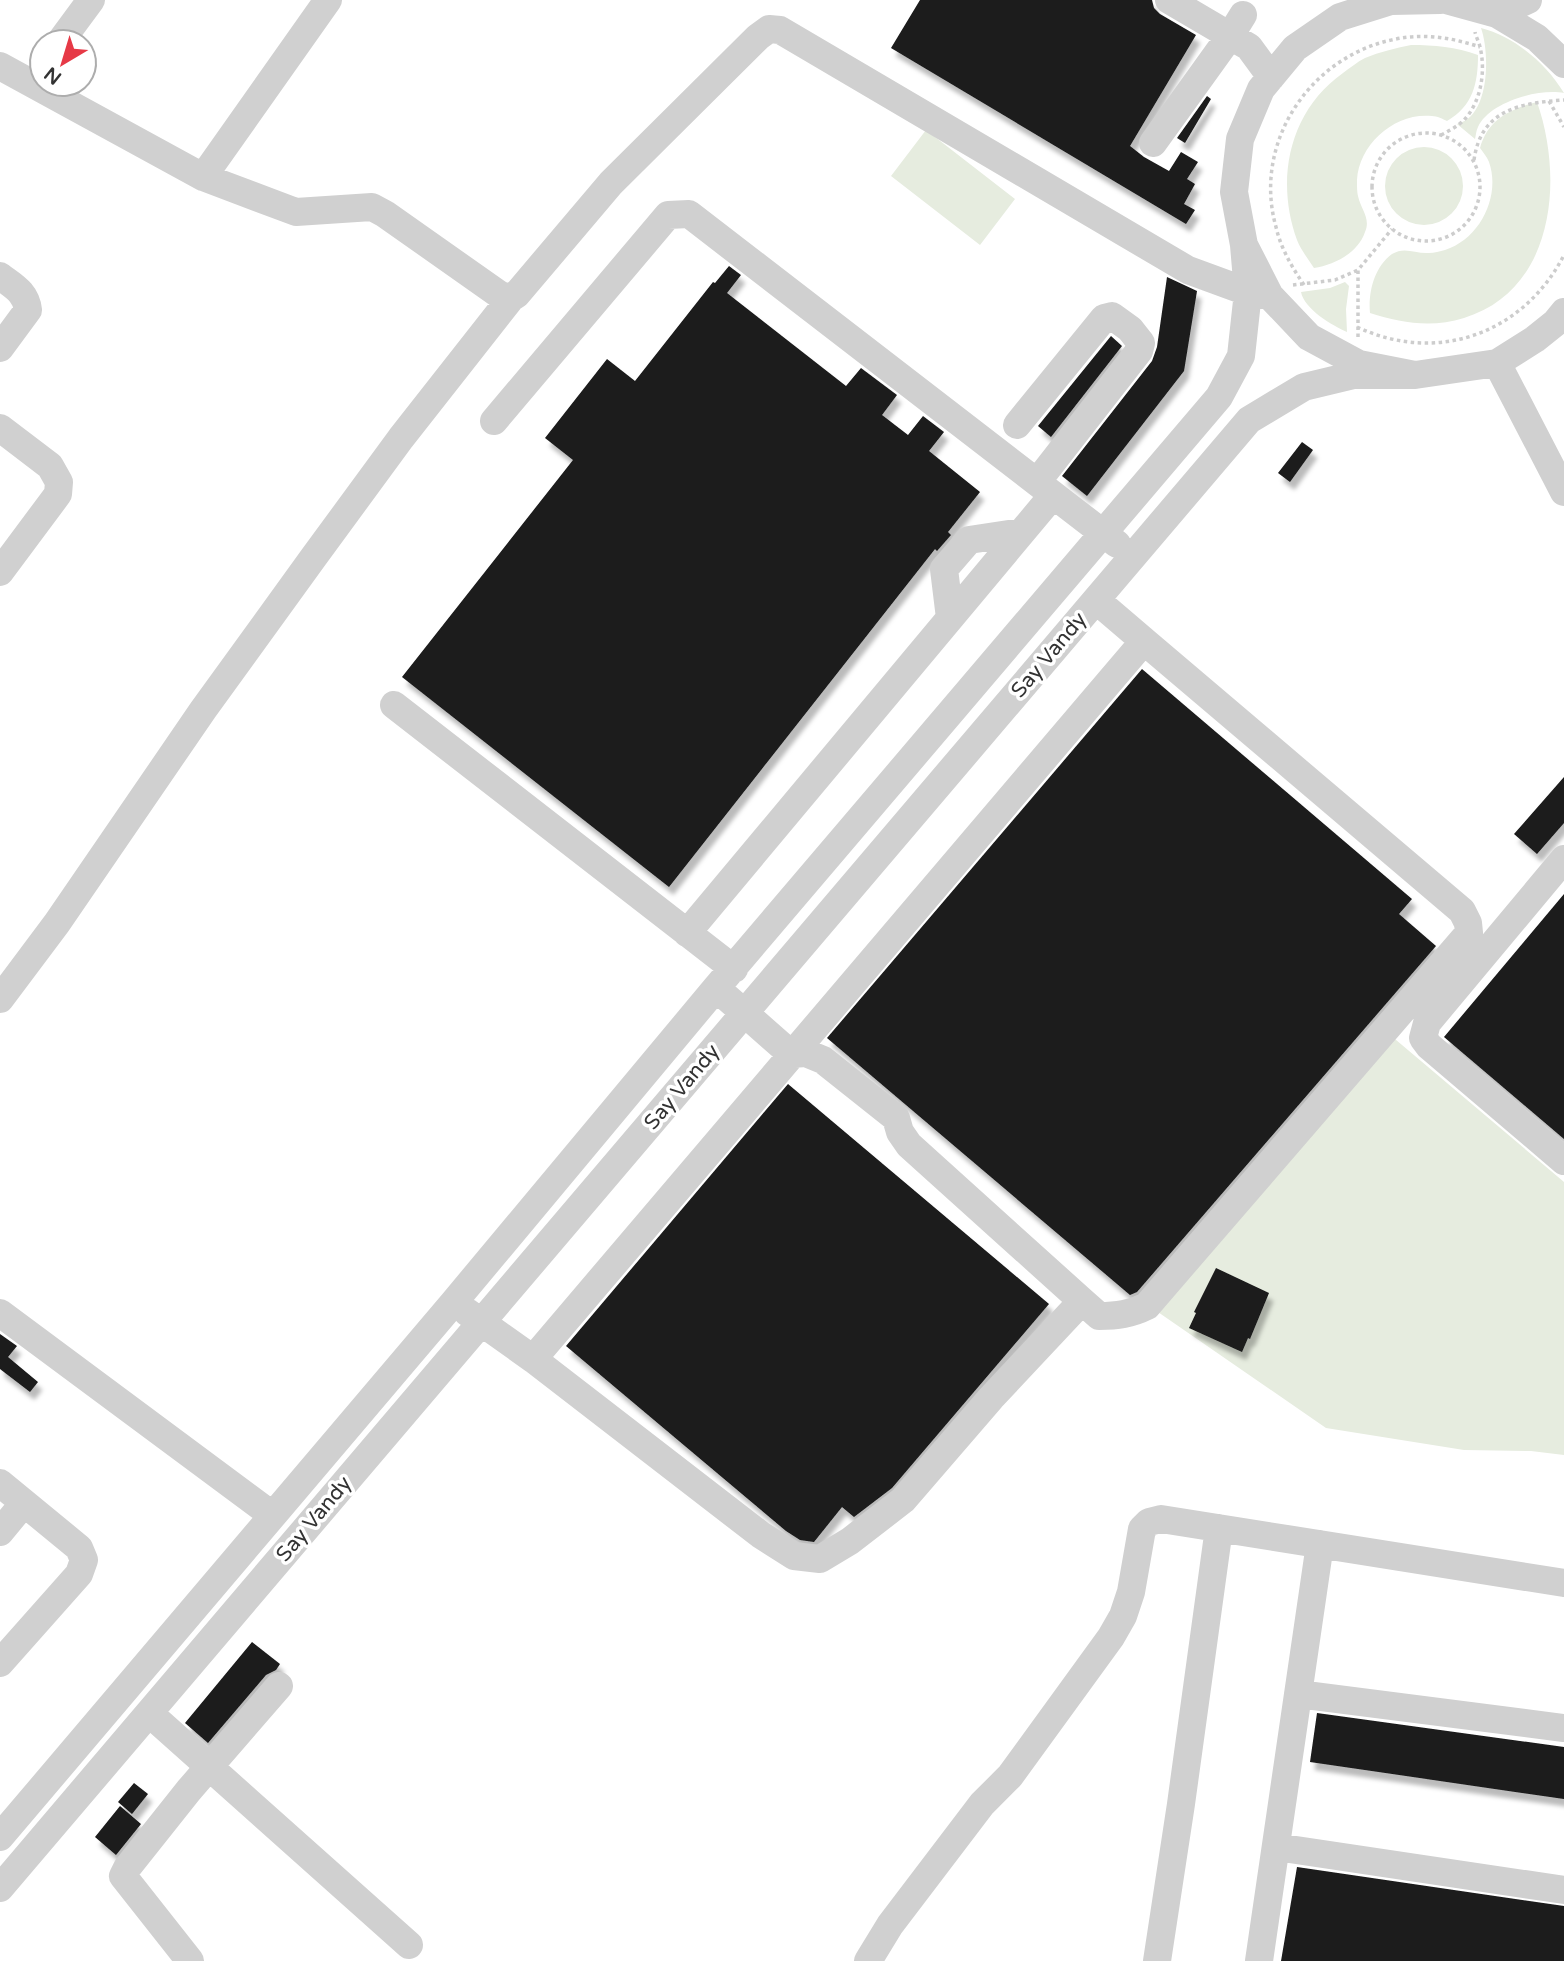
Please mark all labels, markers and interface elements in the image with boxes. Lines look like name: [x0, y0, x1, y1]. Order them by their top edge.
north arrow: [28, 28, 98, 98]
text: N: [40, 62, 66, 89]
street label: Say Vandy: [1006, 607, 1092, 703]
street label: Say Vandy: [639, 1039, 725, 1135]
street label: Say Vandy: [271, 1471, 357, 1567]

